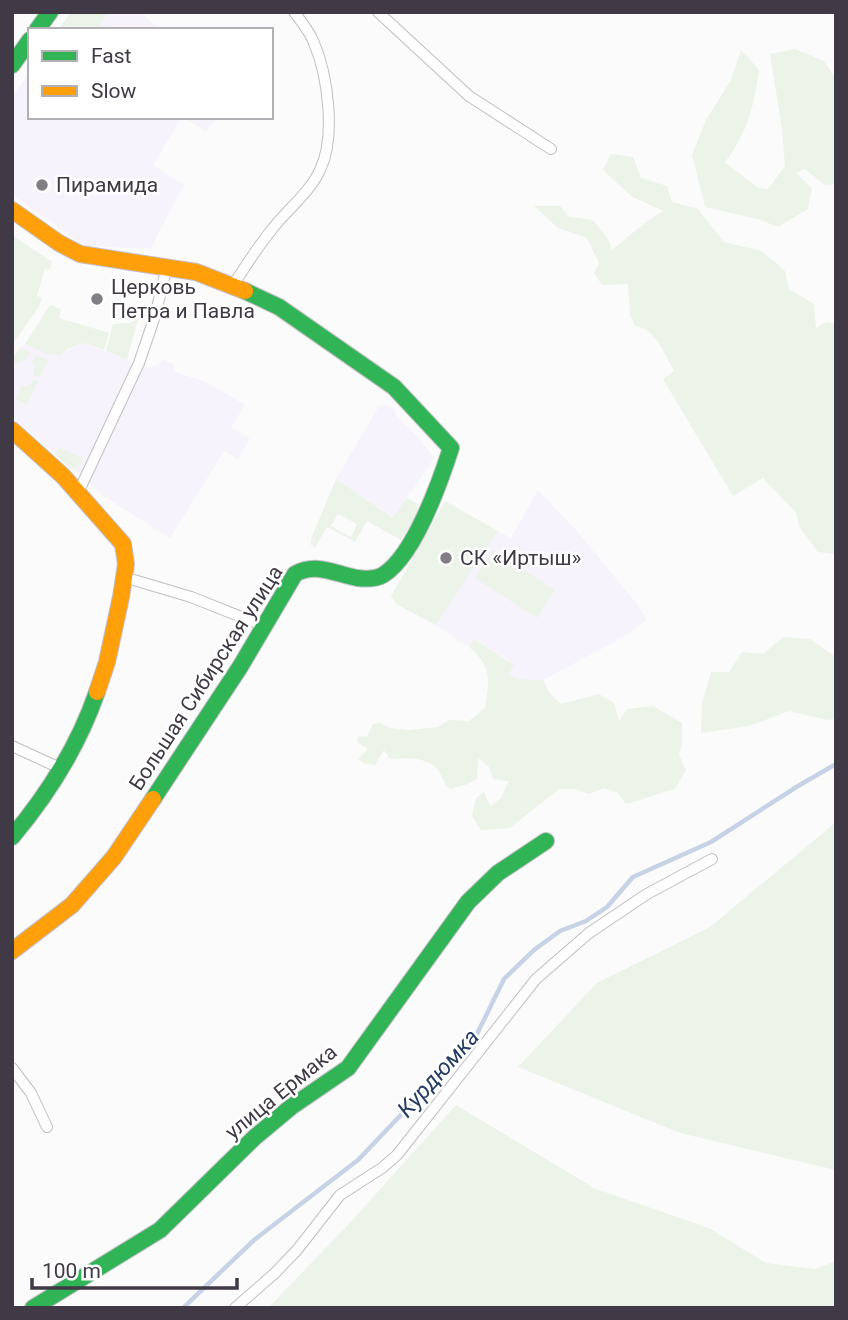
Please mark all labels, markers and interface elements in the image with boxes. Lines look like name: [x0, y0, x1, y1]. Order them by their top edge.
legend: [28, 28, 273, 119]
text: Fast: [91, 44, 132, 68]
text: Slow: [91, 79, 137, 103]
place label: Пирамида: [56, 173, 158, 197]
marker: Пирамида: [34, 177, 50, 193]
place label: Церковь Петра и Павла: [111, 275, 255, 323]
marker: Церковь Петра и Павла: [89, 291, 105, 307]
place label: СК «Иртыш»: [460, 546, 582, 570]
marker: СК «Иртыш»: [438, 550, 454, 566]
street label: Большая Сибирская улица: [124, 561, 288, 795]
water label: Курдюмка: [392, 1024, 485, 1123]
street label: улица Ермака: [220, 1040, 342, 1144]
scale bar: [32, 1246, 236, 1290]
text: 100 m: [42, 1259, 101, 1283]

